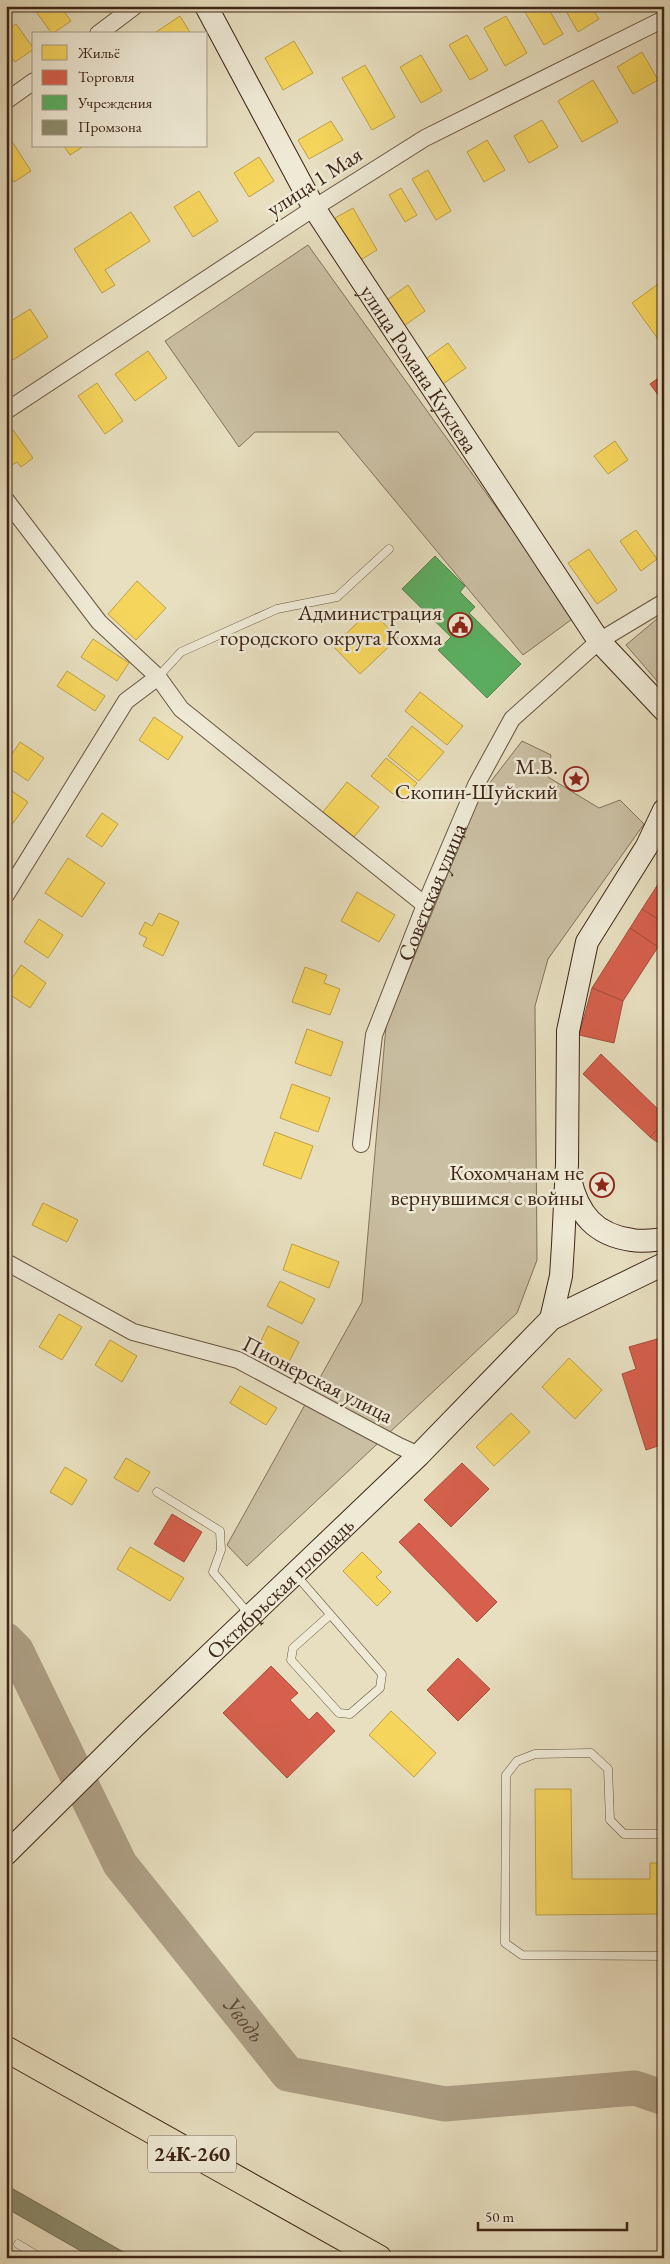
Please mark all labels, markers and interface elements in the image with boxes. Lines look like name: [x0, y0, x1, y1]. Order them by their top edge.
legend: [32, 32, 208, 148]
text: Жильё: [77, 43, 120, 62]
text: Торговля: [78, 67, 135, 86]
text: Учреждения: [77, 93, 153, 112]
text: Промзона: [78, 117, 142, 136]
street label: улица 1 Мая: [261, 140, 368, 223]
street label: улица Романа Куклева: [353, 279, 485, 459]
place label: Администрация городского округа Кохма: [220, 598, 442, 652]
public building icon: Администрация городского округа Кохма: [447, 612, 473, 638]
place label: М.В. Скопин-Шуйский: [395, 752, 558, 806]
place icon: М.В. Скопин-Шуйский: [563, 766, 589, 792]
street label: Советская улица: [391, 818, 473, 965]
place label: Кохомчанам не вернувшимся с войны: [391, 1158, 584, 1212]
place icon: Кохомчанам не вернувшимся с войны: [589, 1172, 615, 1198]
street label: Пионерская улица: [238, 1329, 398, 1430]
street label: Октябрьская площадь: [200, 1511, 360, 1665]
water label: Уводь: [217, 1990, 273, 2049]
road number: 24К-260: [148, 2136, 236, 2172]
scale bar: [478, 2199, 626, 2231]
text: 50 m: [485, 2207, 514, 2226]

